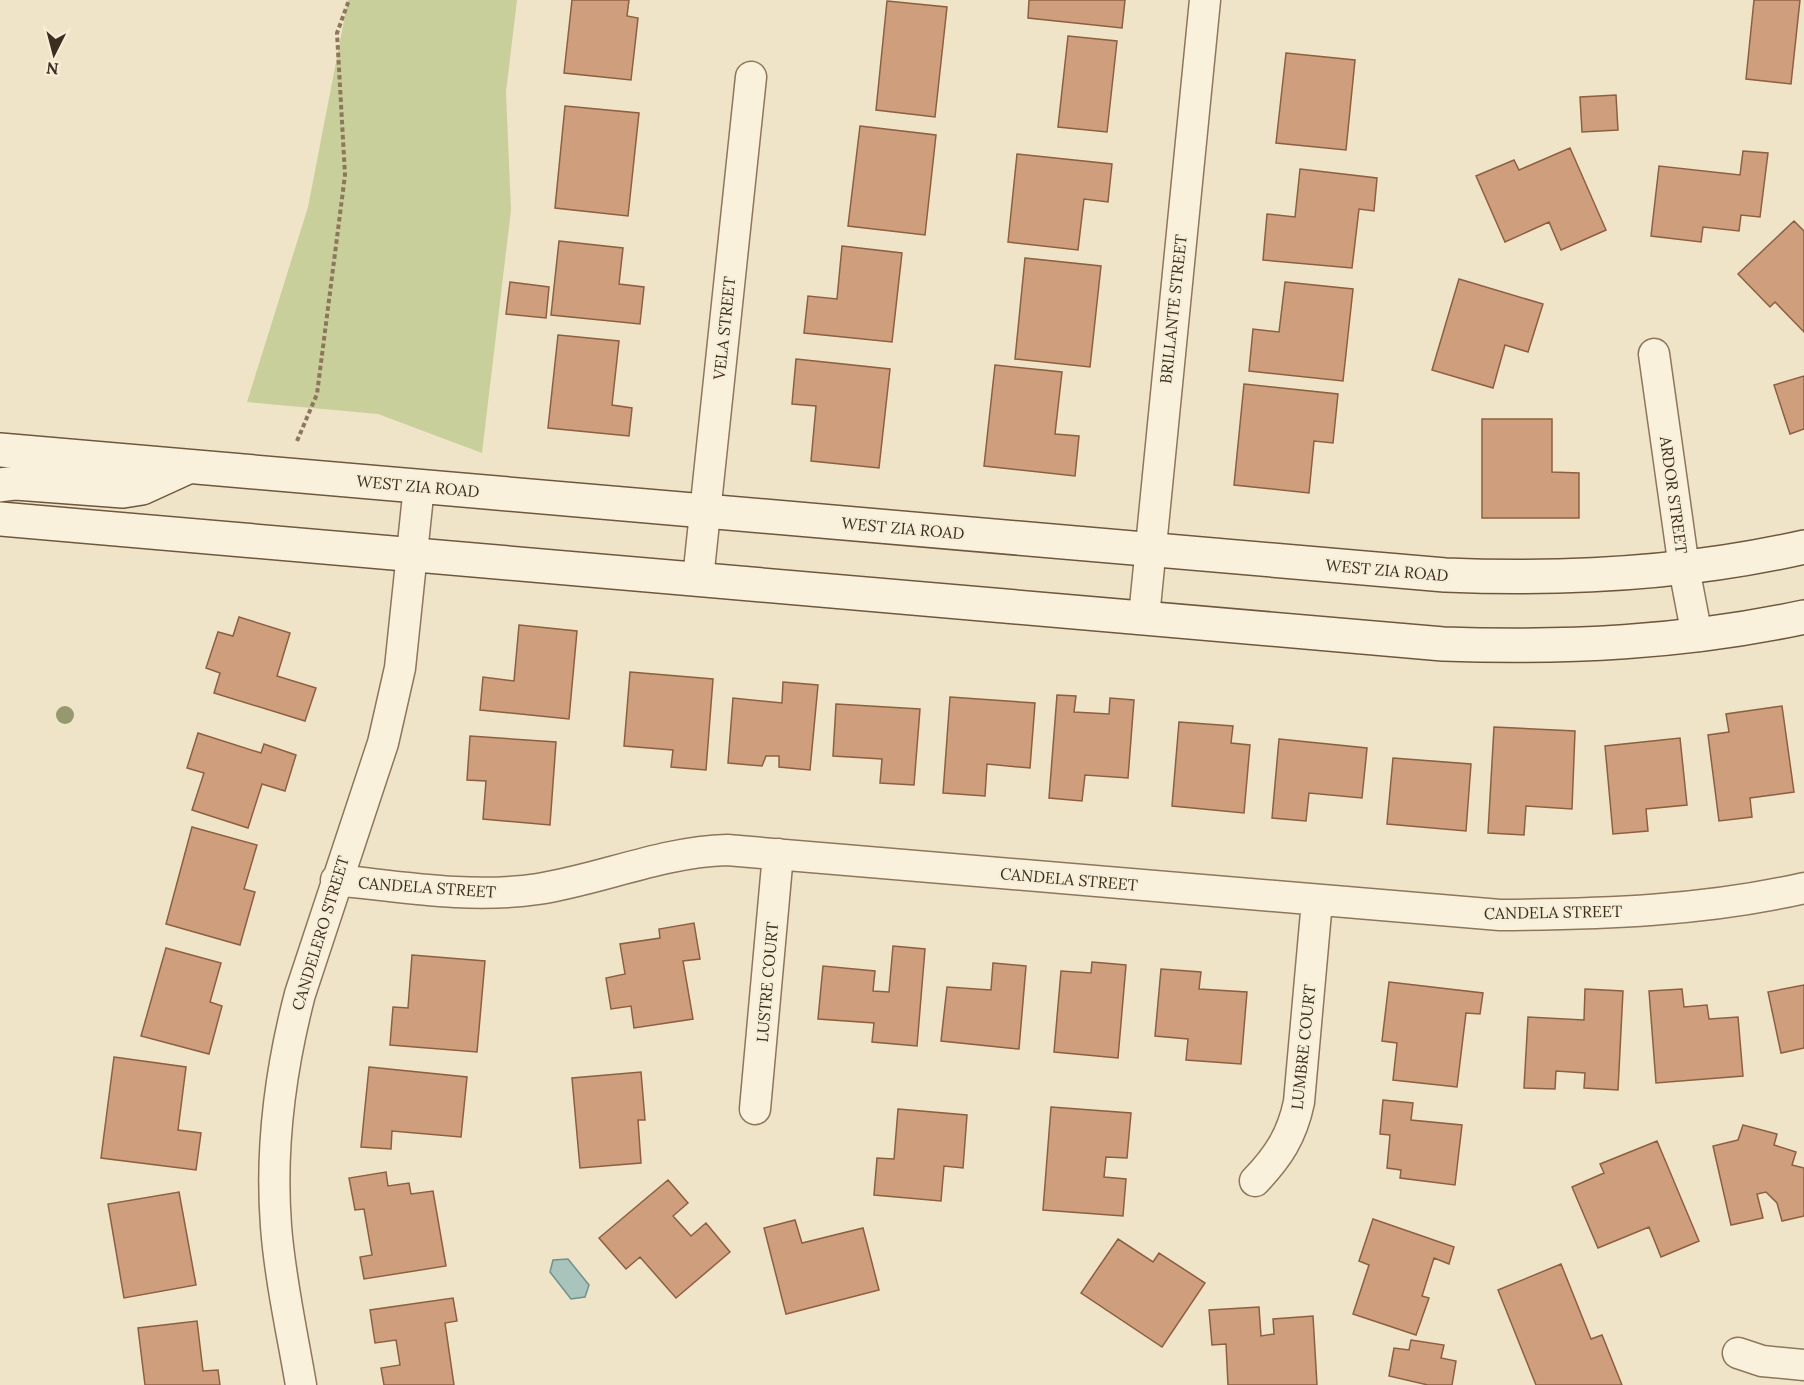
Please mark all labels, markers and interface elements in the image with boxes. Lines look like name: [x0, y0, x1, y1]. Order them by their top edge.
north arrow: [24, 24, 84, 84]
text: N: [45, 58, 60, 80]
street label: BRILLANTE STREET: [1155, 233, 1191, 385]
street label: VELA STREET: [709, 275, 739, 382]
street label: ARDOR STREET: [1656, 434, 1692, 555]
street label: WEST ZIA ROAD: [356, 471, 480, 501]
street label: WEST ZIA ROAD: [841, 513, 965, 543]
street label: WEST ZIA ROAD: [1325, 555, 1449, 585]
street label: CANDELERO STREET: [287, 853, 353, 1013]
street label: CANDELA STREET: [999, 863, 1139, 895]
street label: CANDELA STREET: [357, 872, 497, 902]
street label: CANDELA STREET: [1484, 901, 1622, 923]
street label: LUSTRE COURT: [752, 921, 782, 1043]
street label: LUMBRE COURT: [1286, 983, 1320, 1111]

